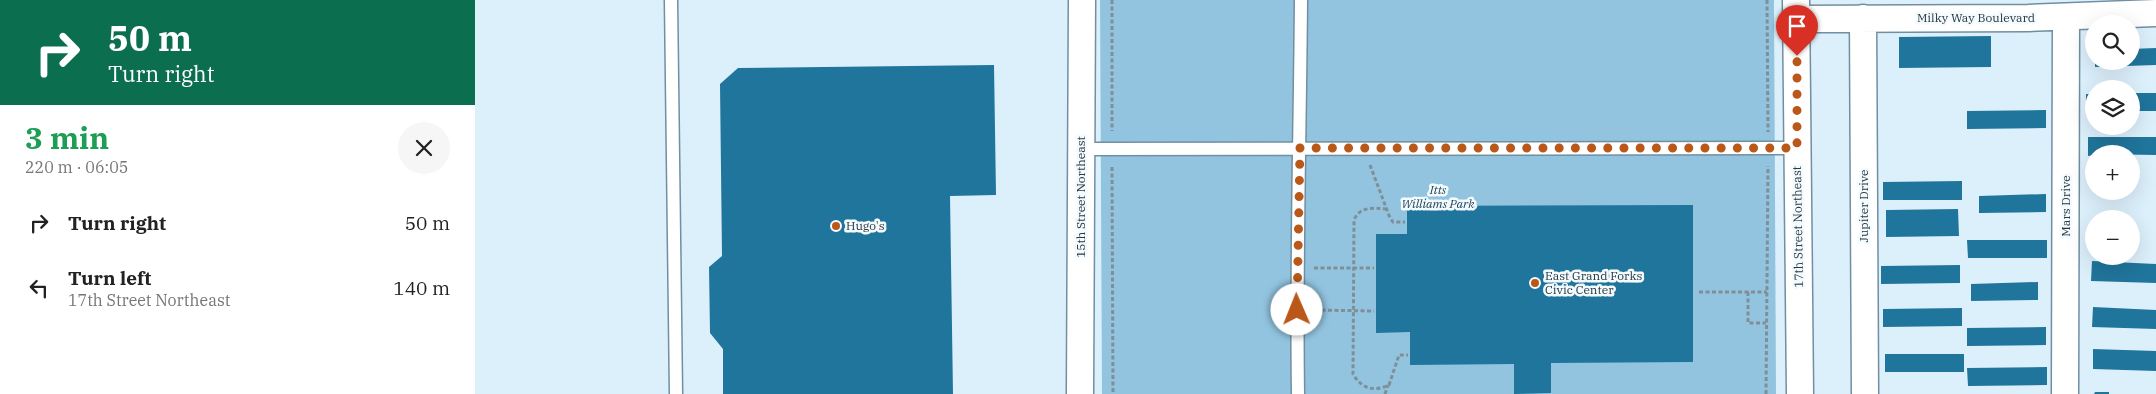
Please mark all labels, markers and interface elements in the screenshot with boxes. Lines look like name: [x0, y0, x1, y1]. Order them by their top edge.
pin: [1776, 5, 1818, 56]
street label: Milky Way Boulevard: [1917, 10, 2035, 25]
icon: arrive: [1783, 12, 1811, 40]
text: 50 m: [108, 15, 192, 61]
map controls: [2085, 15, 2140, 265]
button: search: [2085, 15, 2140, 70]
icon: right: [25, 20, 90, 85]
text: Turn right: [108, 59, 215, 88]
button: layers: [2085, 80, 2140, 135]
text: 3 min: [25, 118, 109, 157]
button: close: [398, 122, 450, 174]
street label: 15th Street Northeast: [1073, 136, 1088, 258]
button: +: [2085, 145, 2140, 200]
text: 220 m · 06:05: [25, 157, 128, 177]
street label: 17th Street Northeast: [1789, 166, 1806, 288]
street label: Jupiter Drive: [1856, 169, 1871, 243]
street label: Mars Drive: [2058, 175, 2073, 237]
park label: Itts Williams Park: [1401, 182, 1475, 211]
icon: right: [25, 209, 53, 237]
button: −: [2085, 210, 2140, 265]
text: Turn right: [68, 211, 166, 235]
text: 50 m: [405, 211, 450, 235]
place label: Hugo's: [846, 218, 885, 233]
marker: Hugo's: [830, 220, 842, 232]
text: Turn left: [68, 266, 151, 290]
place label: East Grand Forks Civic Center: [1545, 268, 1642, 297]
icon: left: [25, 274, 53, 302]
text: 140 m: [393, 276, 450, 300]
marker: East Grand Forks Civic Center: [1529, 277, 1541, 289]
position arrow: [1270, 283, 1322, 335]
text: 17th Street Northeast: [68, 290, 230, 310]

